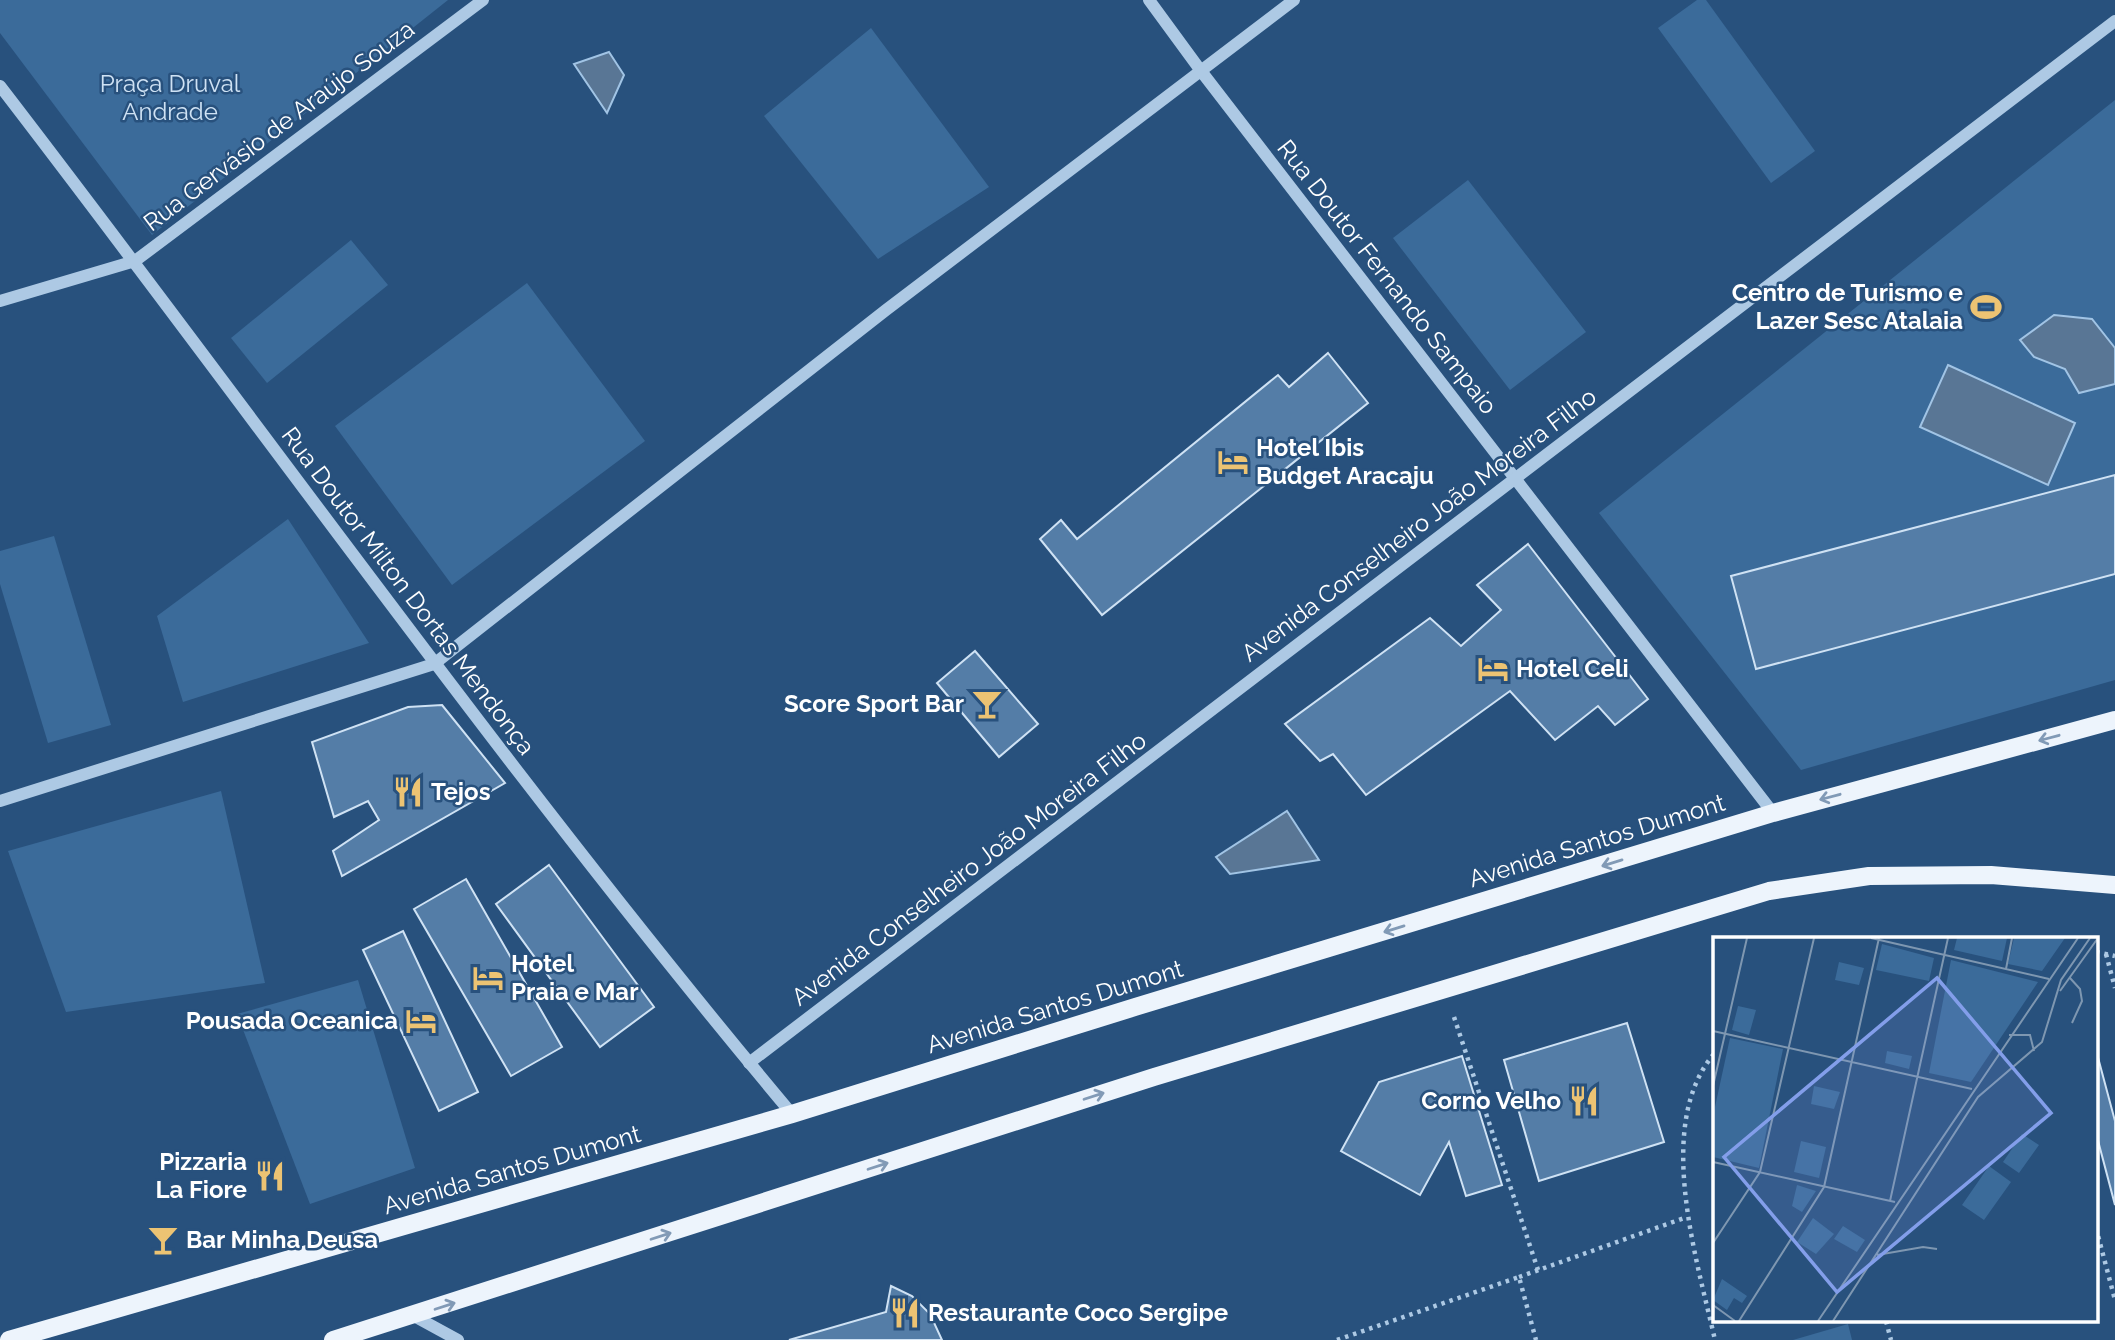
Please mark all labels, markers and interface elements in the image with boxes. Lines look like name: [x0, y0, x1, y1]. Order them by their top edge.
street label: Rua Gervásio de Araújo Souza: [138, 14, 420, 237]
park label: Praça Druval Andrade: [100, 69, 241, 126]
street label: Rua Doutor Fernando Sampaio: [1271, 134, 1504, 420]
place label: Centro de Turismo e Lazer Sesc Atalaia: [1732, 278, 1963, 335]
sports icon: Centro de Turismo e Lazer Sesc Atalaia: [1969, 290, 2003, 324]
street label: Avenida Conselheiro João Moreira Filho: [1236, 382, 1602, 668]
street label: Rua Doutor Milton Dortas Mendonça: [276, 421, 541, 760]
place label: Hotel Ibis Budget Aracaju: [1256, 433, 1434, 490]
hotel icon: Hotel Ibis Budget Aracaju: [1216, 445, 1250, 479]
hotel icon: Hotel Celi: [1476, 652, 1510, 686]
place label: Hotel Celi: [1516, 654, 1629, 683]
bar icon: Score Sport Bar: [970, 687, 1004, 721]
place label: Score Sport Bar: [784, 689, 964, 718]
street label: Avenida Conselheiro João Moreira Filho: [786, 726, 1152, 1012]
one-way arrow: [2038, 732, 2060, 745]
restaurant icon: Tejos: [391, 775, 425, 809]
place label: Tejos: [431, 777, 491, 806]
street label: Avenida Santos Dumont: [1465, 788, 1728, 893]
one-way arrow: [1819, 792, 1841, 805]
one-way arrow: [1601, 857, 1623, 870]
one-way arrow: [1383, 923, 1405, 936]
inset map: [1713, 937, 2098, 1322]
place label: Hotel Praia e Mar: [511, 949, 638, 1006]
street label: Avenida Santos Dumont: [923, 954, 1186, 1059]
hotel icon: Hotel Praia e Mar: [471, 961, 505, 995]
hotel icon: Pousada Oceanica: [404, 1004, 438, 1038]
place label: Pousada Oceanica: [186, 1006, 398, 1035]
restaurant icon: Corno Velho: [1567, 1084, 1601, 1118]
place label: Corno Velho: [1421, 1086, 1561, 1115]
one-way arrow: [1083, 1089, 1105, 1101]
street label: Avenida Santos Dumont: [380, 1119, 644, 1220]
place label: Pizzaria La Fiore: [156, 1147, 247, 1204]
restaurant icon: Pizzaria La Fiore: [253, 1159, 287, 1193]
one-way arrow: [867, 1159, 889, 1172]
bar icon: Bar Minha Deusa: [146, 1223, 180, 1257]
place label: Bar Minha Deusa: [186, 1225, 378, 1254]
one-way arrow: [650, 1229, 672, 1241]
restaurant icon: Restaurante Coco Sergipe: [888, 1296, 922, 1330]
one-way arrow: [434, 1298, 456, 1311]
place label: Restaurante Coco Sergipe: [928, 1298, 1228, 1327]

